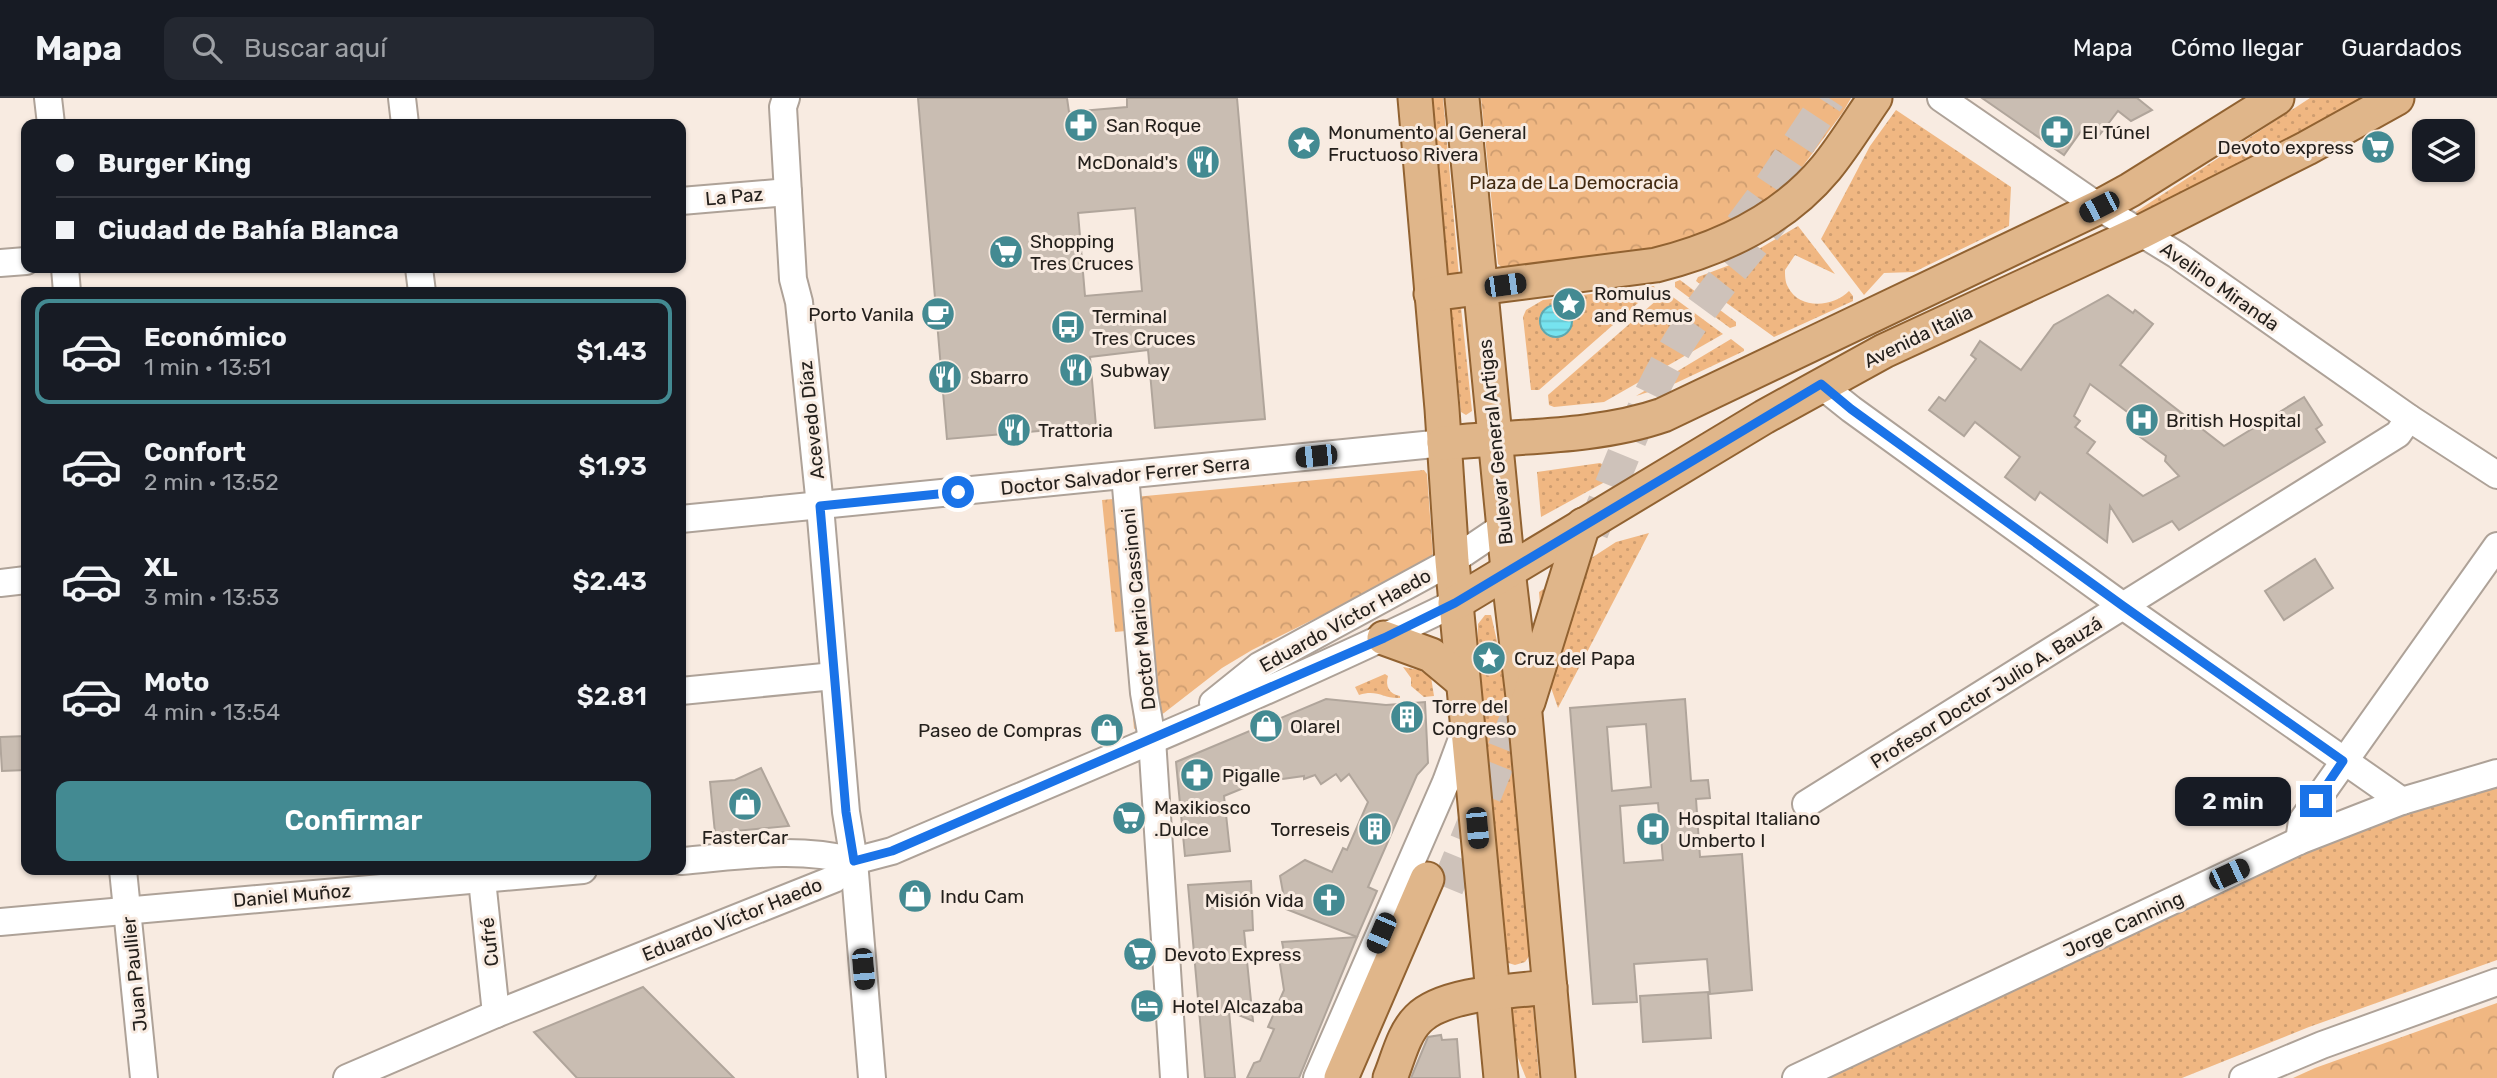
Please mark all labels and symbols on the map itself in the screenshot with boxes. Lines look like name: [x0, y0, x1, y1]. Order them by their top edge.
pharmacy icon: San Roque: [1062, 106, 1100, 144]
pharmacy icon: El Túnel: [2038, 113, 2076, 151]
place label: San Roque: [1106, 114, 1201, 137]
place label: Monumento al General Fructuoso Rivera: [1328, 121, 1527, 166]
place label: El Túnel: [2082, 121, 2150, 144]
place icon: Monumento al General Fructuoso Rivera: [1285, 124, 1323, 162]
supermarket icon: Devoto express: [2359, 128, 2397, 166]
place label: Devoto express: [2218, 136, 2354, 159]
restaurant icon: McDonald's: [1184, 143, 1222, 181]
place label: McDonald's: [1077, 151, 1178, 174]
park label: Plaza de La Democracia: [1469, 171, 1679, 194]
street label: La Paz: [704, 183, 764, 210]
car: [2076, 188, 2123, 226]
place label: Shopping Tres Cruces: [1030, 230, 1134, 275]
supermarket icon: Shopping Tres Cruces: [987, 233, 1025, 271]
street label: Avelino Miranda: [2156, 237, 2284, 336]
car: [1483, 272, 1528, 298]
place label: Romulus and Remus: [1594, 282, 1693, 327]
place icon: Romulus and Remus: [1550, 285, 1588, 323]
cafe icon: Porto Vanila: [919, 295, 957, 333]
street label: Avenida Italia: [1860, 300, 1976, 373]
place label: Porto Vanila: [808, 303, 914, 326]
place label: Terminal Tres Cruces: [1092, 305, 1196, 350]
bus stop icon: Terminal Tres Cruces: [1049, 308, 1087, 346]
street label: Bulevar General Artigas: [1473, 338, 1518, 546]
restaurant icon: Subway: [1057, 351, 1095, 389]
restaurant icon: Sbarro: [926, 358, 964, 396]
place label: Subway: [1100, 359, 1170, 382]
street label: Acevedo Díaz: [794, 360, 829, 480]
place label: Sbarro: [970, 366, 1029, 389]
hospital icon: British Hospital: [2123, 401, 2161, 439]
place label: British Hospital: [2166, 409, 2301, 432]
restaurant icon: Trattoria: [995, 411, 1033, 449]
place label: Trattoria: [1038, 419, 1113, 442]
car: [1295, 443, 1338, 469]
street label: Doctor Salvador Ferrer Serra: [999, 451, 1251, 500]
route start: [942, 476, 974, 508]
street label: Doctor Mario Cassinoni: [1116, 507, 1161, 711]
street label: Eduardo Víctor Haedo: [1256, 564, 1435, 677]
street label: Profesor Doctor Julio A. Bauzá: [1866, 611, 2106, 773]
place icon: Cruz del Papa: [1470, 639, 1508, 677]
place label: Cruz del Papa: [1514, 647, 1635, 670]
place label: Torre del Congreso: [1432, 695, 1517, 740]
building icon: Torre del Congreso: [1388, 698, 1426, 736]
shop icon: Olarel: [1247, 707, 1285, 745]
shop icon: Paseo de Compras: [1088, 711, 1126, 749]
place label: Olarel: [1290, 715, 1340, 738]
place label: Paseo de Compras: [918, 719, 1082, 742]
pharmacy icon: Pigalle: [1178, 756, 1216, 794]
place label: Pigalle: [1222, 764, 1281, 787]
callout: 2 min: [2176, 776, 2292, 826]
shop icon: FasterCar: [726, 785, 764, 823]
route end: [2300, 785, 2332, 817]
place label: Maxikiosco .Dulce: [1154, 796, 1251, 841]
supermarket icon: Maxikiosco .Dulce: [1110, 799, 1148, 837]
car: [1465, 806, 1490, 850]
place label: Hospital Italiano Umberto I: [1678, 807, 1821, 852]
building icon: Torreseis: [1356, 810, 1394, 848]
hospital icon: Hospital Italiano Umberto I: [1634, 810, 1672, 848]
place label: Torreseis: [1270, 818, 1350, 841]
place label: FasterCar: [702, 826, 789, 849]
car: [2206, 856, 2253, 892]
street label: Eduardo Víctor Haedo: [639, 873, 826, 966]
shop icon: Indu Cam: [896, 877, 934, 915]
street label: Daniel Muñoz: [232, 879, 352, 912]
church icon: Misión Vida: [1310, 881, 1348, 919]
place label: Indu Cam: [940, 885, 1024, 908]
street label: Jorge Canning: [2059, 887, 2187, 962]
place label: Misión Vida: [1205, 889, 1304, 912]
car: [1364, 910, 1399, 956]
street label: Juan Paullier: [117, 914, 152, 1033]
street label: Cufré: [475, 916, 504, 968]
supermarket icon: Devoto Express: [1121, 935, 1159, 973]
place label: Devoto Express: [1164, 943, 1302, 966]
car: [851, 947, 876, 991]
hotel icon: Hotel Alcazaba: [1128, 987, 1166, 1025]
place label: Hotel Alcazaba: [1172, 995, 1304, 1018]

